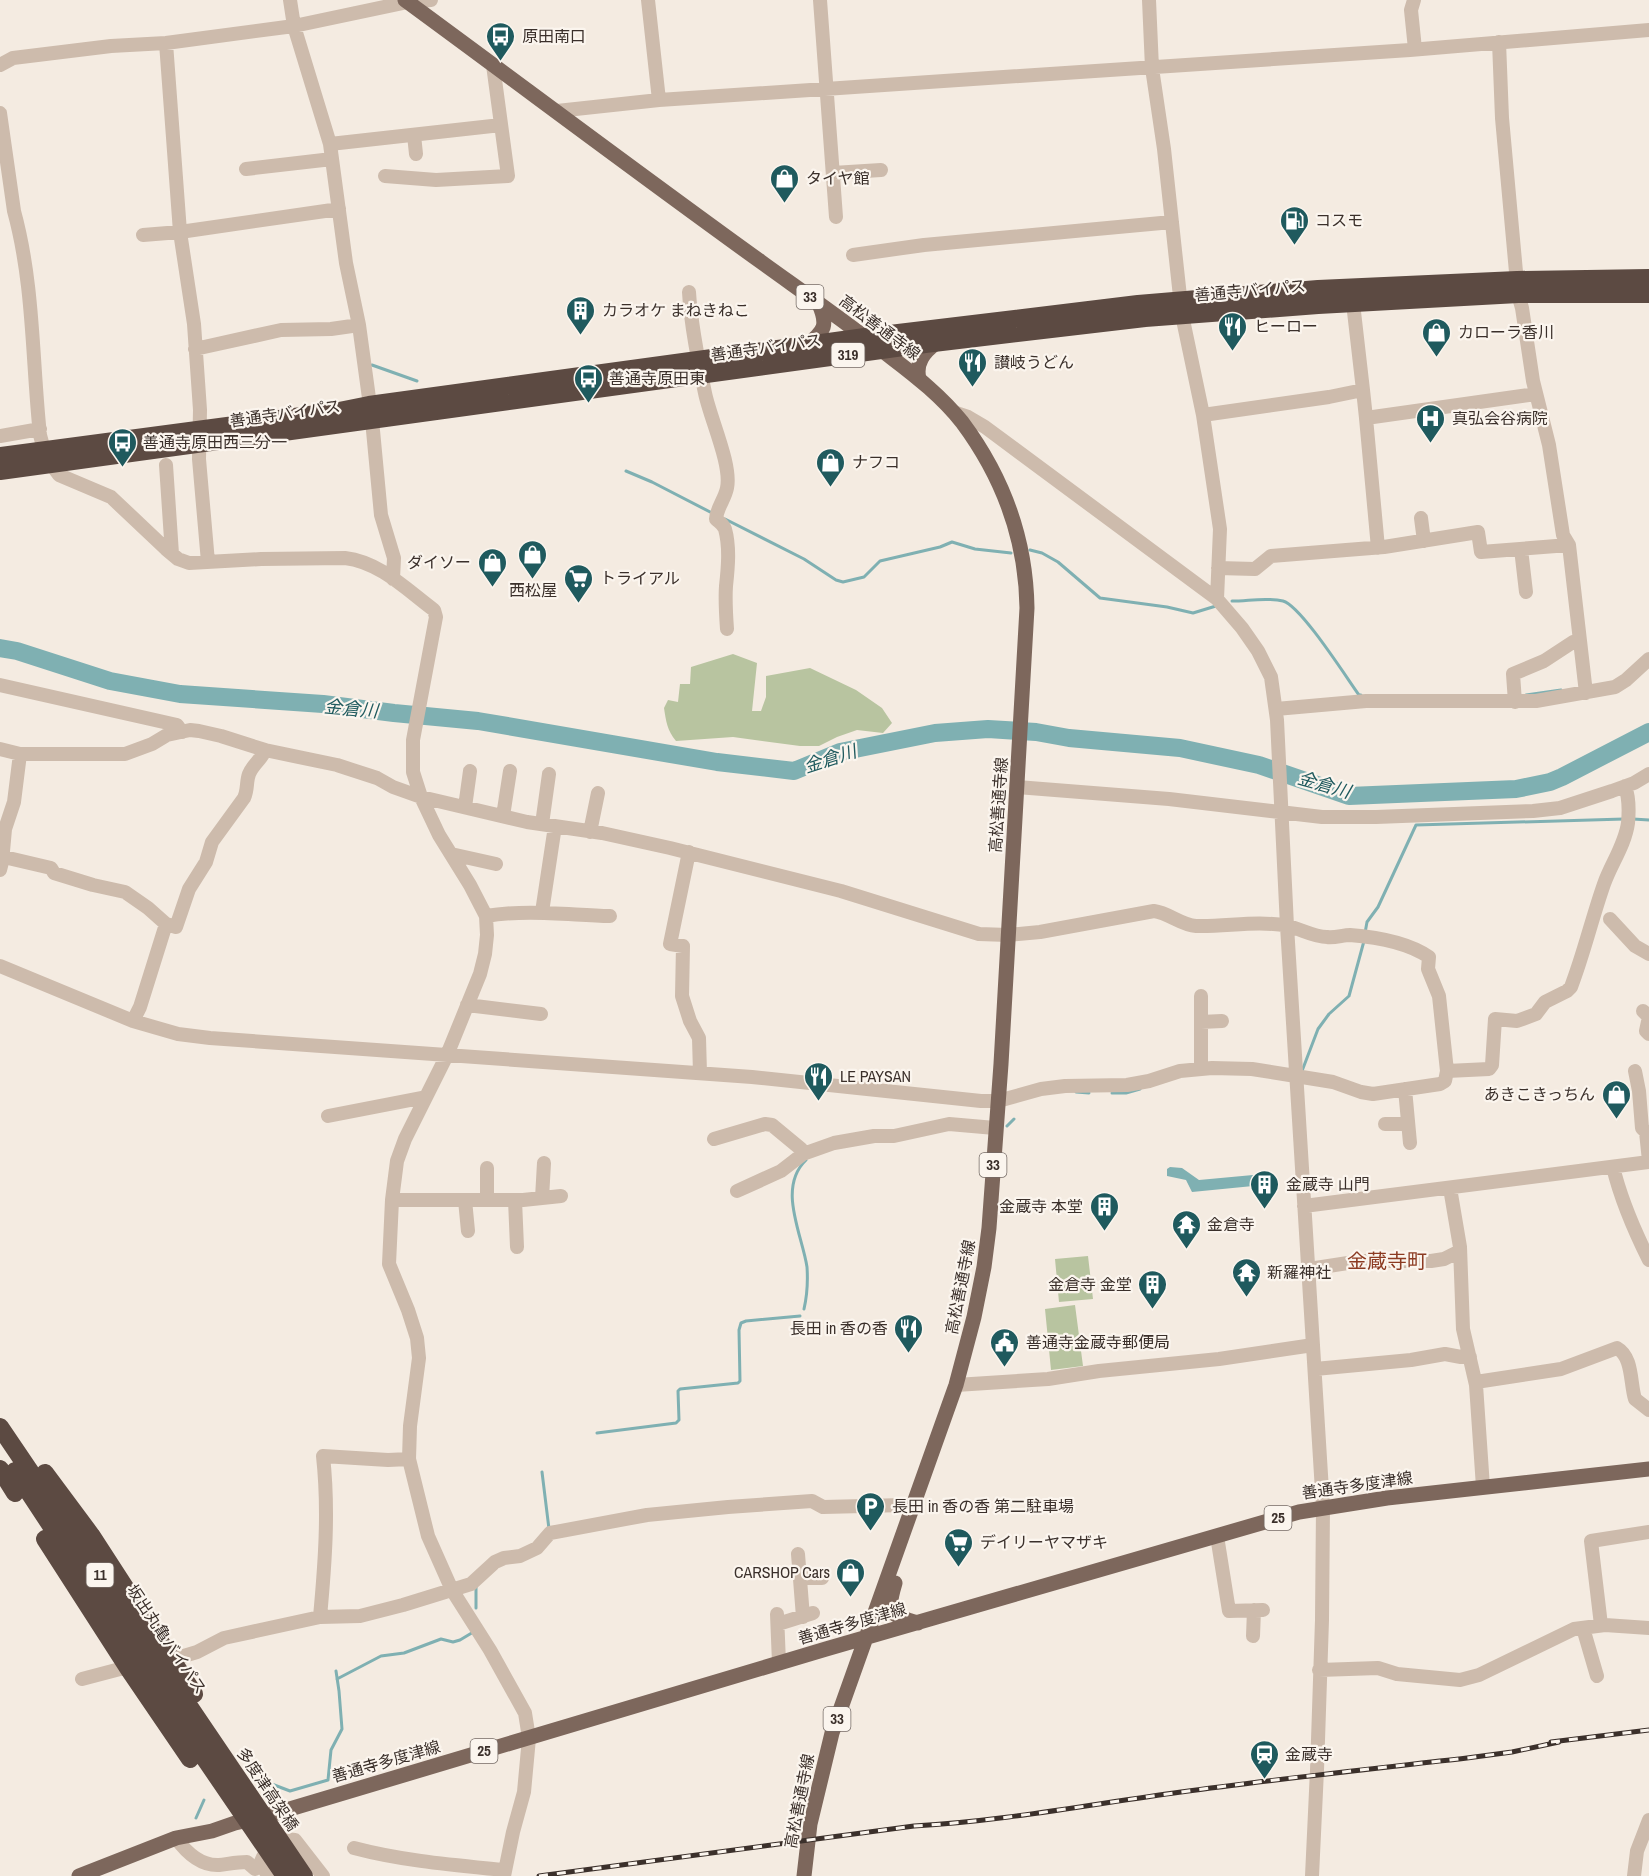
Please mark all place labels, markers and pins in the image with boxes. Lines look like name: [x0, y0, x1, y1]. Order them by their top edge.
bus stop icon: 原田南口: [485, 20, 517, 62]
place label: 原田南口: [522, 25, 586, 47]
shop icon: タイヤ館: [769, 162, 801, 204]
place label: タイヤ館: [806, 167, 870, 189]
fuel station icon: コスモ: [1278, 204, 1310, 246]
place label: コスモ: [1315, 209, 1363, 231]
building icon: カラオケ まねきねこ: [565, 294, 597, 336]
place label: カラオケ まねきねこ: [602, 299, 750, 321]
restaurant icon: ヒーロー: [1217, 310, 1249, 352]
place label: ヒーロー: [1254, 315, 1318, 337]
shop icon: カローラ香川: [1421, 316, 1453, 358]
place label: カローラ香川: [1458, 321, 1554, 343]
restaurant icon: 讃岐うどん: [957, 346, 989, 388]
place label: 讃岐うどん: [994, 351, 1074, 373]
bus stop icon: 善通寺原田東: [572, 362, 604, 404]
place label: 善通寺原田東: [609, 367, 705, 389]
hospital icon: 真弘会谷病院: [1415, 402, 1447, 444]
place label: 真弘会谷病院: [1452, 407, 1548, 429]
bus stop icon: 善通寺原田西三分一: [106, 426, 138, 468]
place label: 善通寺原田西三分一: [143, 431, 287, 453]
shop icon: ナフコ: [815, 446, 847, 488]
place label: ナフコ: [852, 451, 900, 473]
shop icon: 西松屋: [517, 538, 549, 580]
shop icon: ダイソー: [476, 546, 508, 588]
place label: ダイソー: [407, 551, 471, 573]
supermarket icon: トライアル: [563, 562, 595, 604]
place label: トライアル: [600, 567, 680, 589]
place label: 西松屋: [509, 579, 557, 601]
restaurant icon: LE PAYSAN: [803, 1060, 835, 1102]
place label: LE PAYSAN: [840, 1065, 911, 1087]
shop icon: あきこきっちん: [1600, 1078, 1632, 1120]
place label: あきこきっちん: [1484, 1083, 1595, 1105]
building icon: 金蔵寺 山門: [1249, 1168, 1281, 1210]
place label: 金蔵寺 山門: [1286, 1173, 1370, 1195]
building icon: 金蔵寺 本堂: [1088, 1190, 1120, 1232]
place label: 金蔵寺 本堂: [999, 1195, 1083, 1217]
temple icon: 金倉寺: [1170, 1208, 1202, 1250]
place label: 金倉寺: [1207, 1213, 1255, 1235]
temple icon: 新羅神社: [1230, 1256, 1262, 1298]
place label: 新羅神社: [1267, 1261, 1331, 1283]
building icon: 金倉寺 金堂: [1137, 1268, 1169, 1310]
place label: 金倉寺 金堂: [1048, 1273, 1132, 1295]
restaurant icon: 長田 in 香の香: [893, 1312, 925, 1354]
place label: 長田 in 香の香: [790, 1317, 888, 1339]
public building icon: 善通寺金蔵寺郵便局: [989, 1326, 1021, 1368]
place label: 善通寺金蔵寺郵便局: [1026, 1331, 1170, 1353]
parking icon: 長田 in 香の香 第二駐車場: [855, 1490, 887, 1532]
place label: 長田 in 香の香 第二駐車場: [892, 1495, 1074, 1517]
supermarket icon: デイリーヤマザキ: [943, 1526, 975, 1568]
place label: デイリーヤマザキ: [980, 1531, 1108, 1553]
shop icon: CARSHOP Cars: [835, 1556, 867, 1598]
place label: CARSHOP Cars: [734, 1561, 830, 1583]
station icon: 金蔵寺: [1248, 1738, 1280, 1780]
place label: 金蔵寺: [1285, 1743, 1333, 1765]

